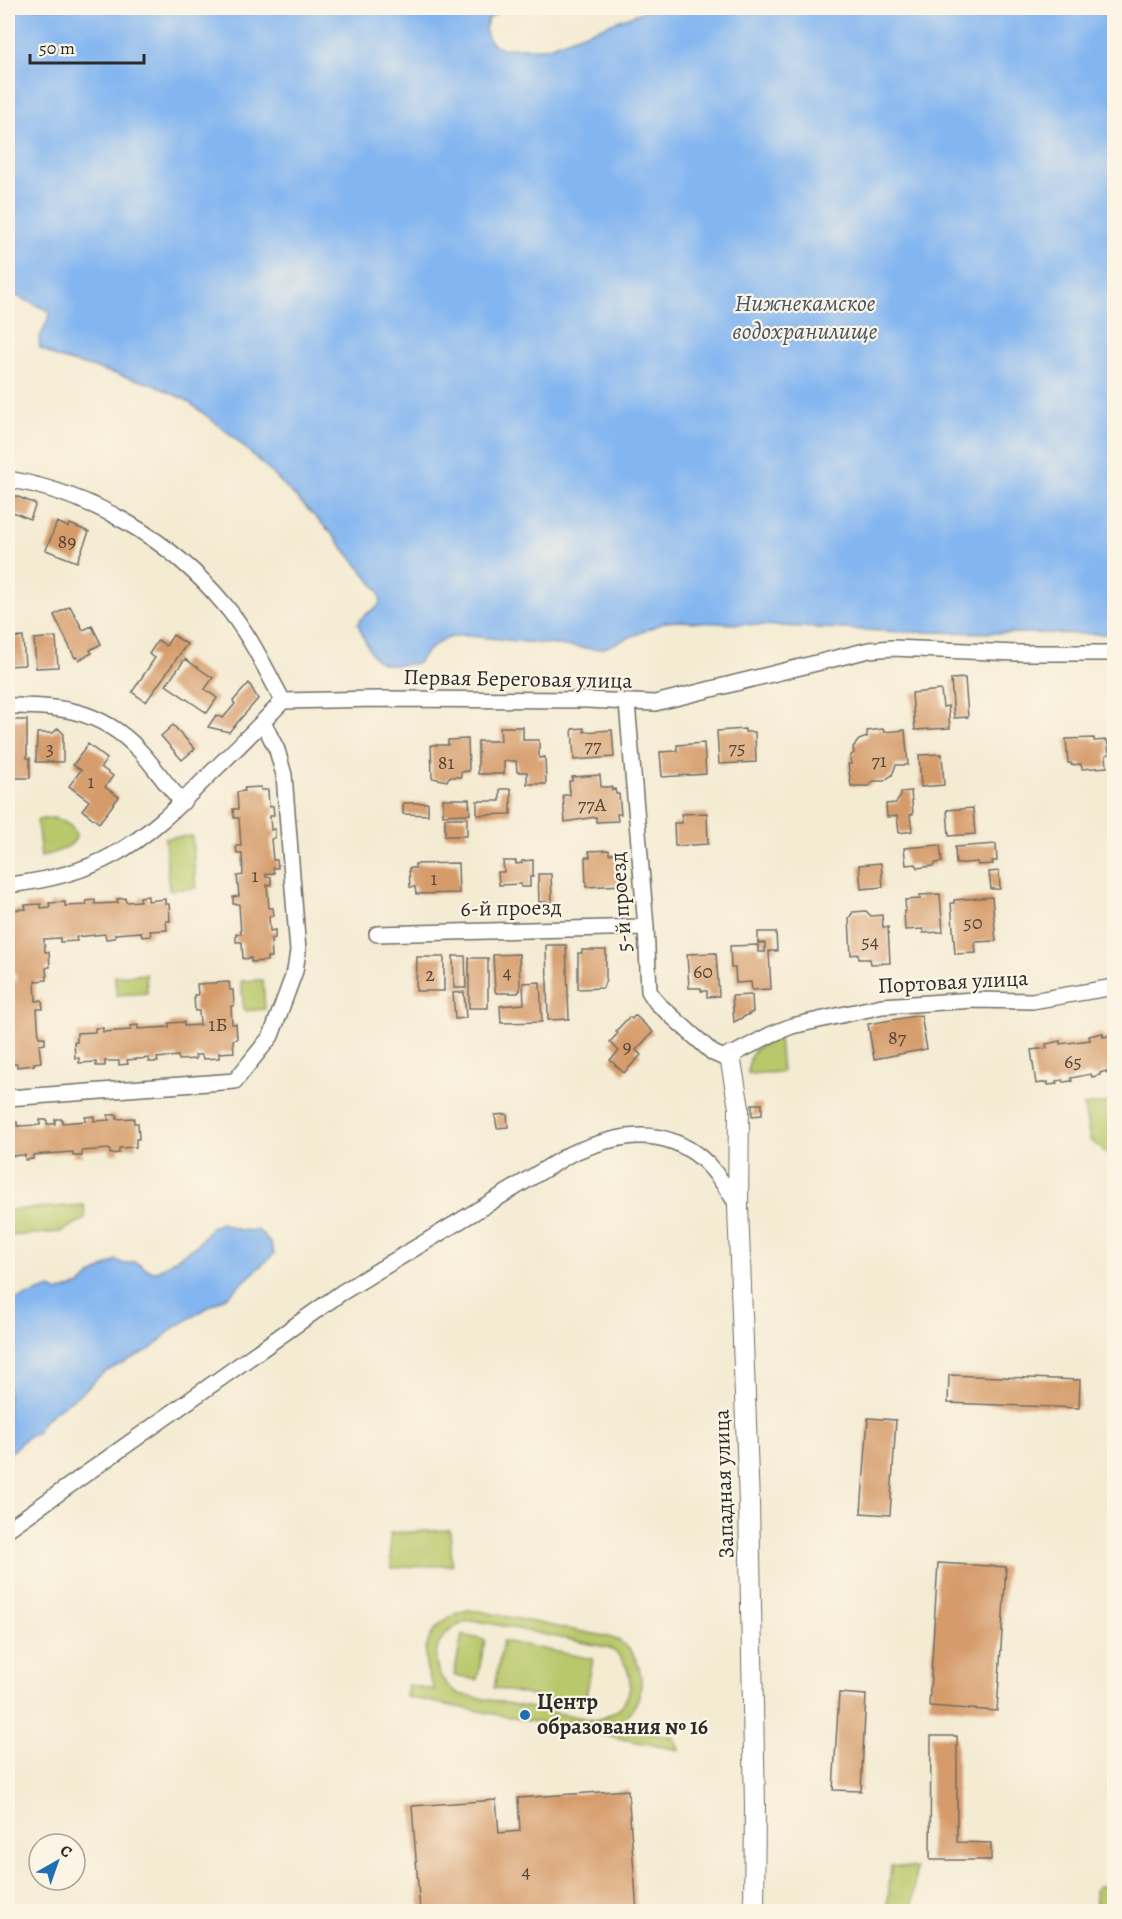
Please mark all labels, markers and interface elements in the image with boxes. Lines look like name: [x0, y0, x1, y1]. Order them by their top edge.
scale bar: [30, 27, 144, 65]
text: 50 m: [39, 36, 75, 60]
water label: Нижнекамское водохранилище: [733, 287, 878, 347]
house number: 89: [58, 528, 76, 555]
street label: Первая Береговая улица: [403, 662, 634, 696]
house number: 77: [585, 732, 602, 759]
house number: 75: [729, 734, 746, 761]
house number: 3: [46, 735, 54, 762]
house number: 71: [871, 747, 887, 774]
house number: 81: [438, 749, 454, 776]
house number: 1: [88, 768, 95, 795]
house number: 77А: [578, 791, 607, 818]
street label: 5-й проезд: [603, 851, 639, 953]
house number: 1: [252, 862, 259, 889]
house number: 1: [431, 865, 438, 892]
street label: 6-й проезд: [460, 892, 562, 924]
house number: 50: [963, 909, 983, 936]
house number: 54: [861, 928, 879, 955]
house number: 60: [693, 958, 713, 985]
house number: 4: [502, 959, 512, 986]
house number: 2: [425, 961, 435, 988]
street label: Портовая улица: [877, 963, 1030, 1001]
house number: 1Б: [209, 1011, 227, 1038]
house number: 87: [888, 1024, 907, 1051]
house number: 9: [622, 1033, 632, 1060]
house number: 65: [1064, 1048, 1082, 1075]
street label: Западная улица: [706, 1408, 742, 1559]
place label: Центр образования № 16: [537, 1687, 708, 1742]
marker: Центр образования № 16: [518, 1708, 532, 1722]
north arrow: [27, 1832, 87, 1892]
text: С: [55, 1840, 77, 1863]
house number: 4: [521, 1858, 531, 1885]

